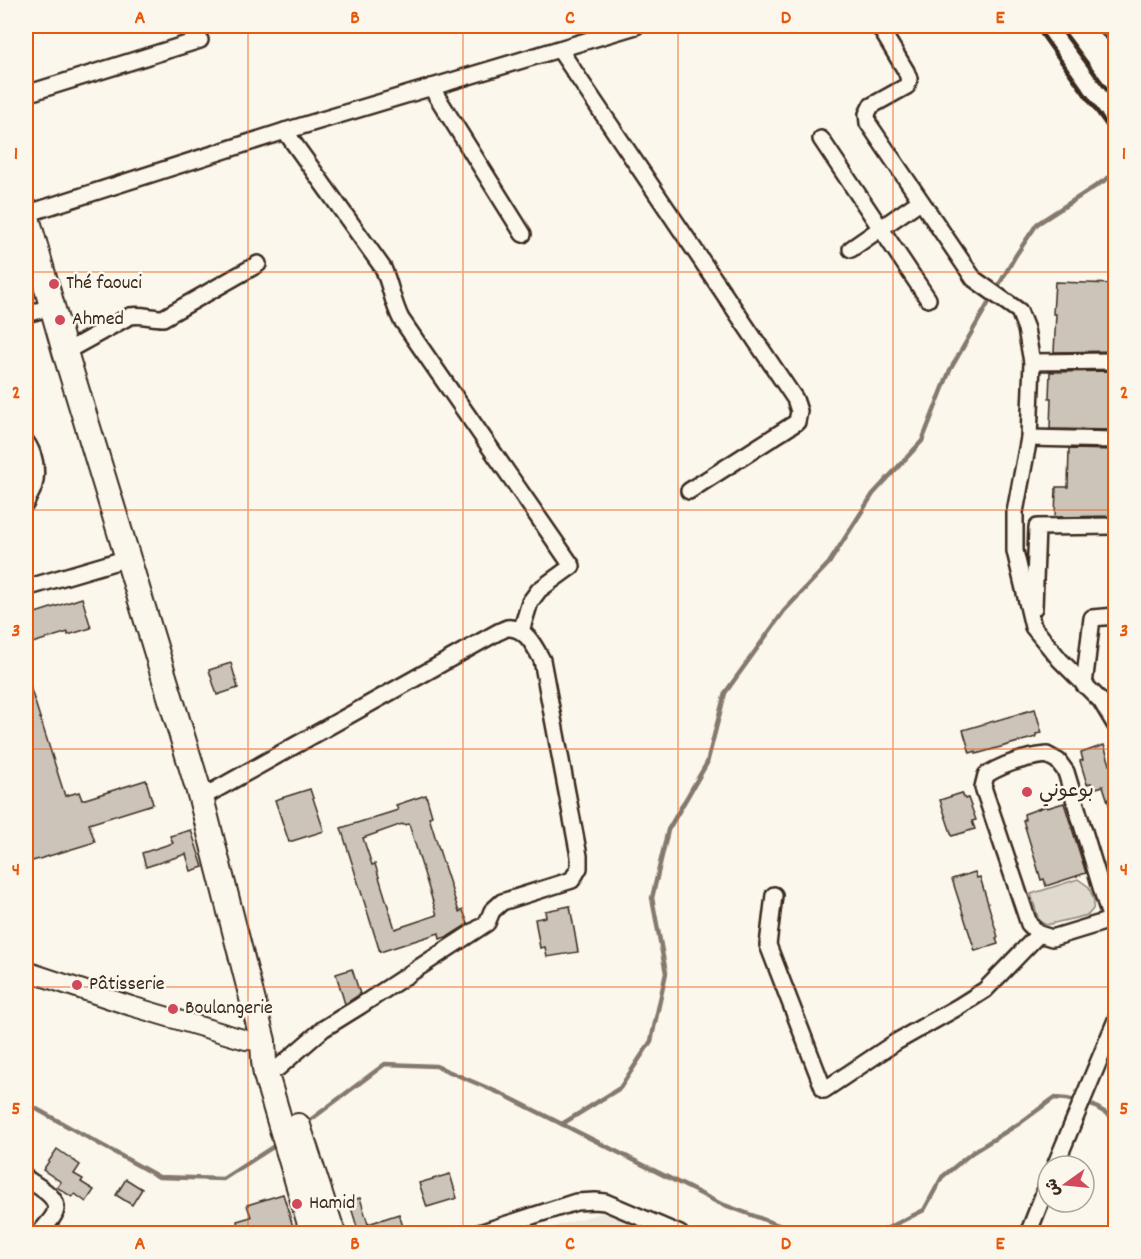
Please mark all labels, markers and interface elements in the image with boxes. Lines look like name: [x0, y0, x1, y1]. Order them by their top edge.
text: A: [135, 5, 146, 33]
text: B: [350, 5, 360, 33]
text: C: [565, 5, 575, 33]
text: D: [781, 5, 792, 33]
text: E: [995, 5, 1005, 33]
text: 1: [14, 141, 18, 169]
text: 1: [1122, 141, 1126, 169]
place label: Thé faouci: [66, 270, 142, 298]
marker: Thé faouci: [47, 277, 61, 291]
place label: Ahmed: [72, 306, 124, 334]
marker: Ahmed: [53, 313, 67, 327]
text: 2: [12, 380, 20, 408]
text: 2: [1120, 380, 1128, 408]
text: 3: [12, 618, 20, 646]
text: 3: [1120, 618, 1128, 646]
place label: بوعوني: [1039, 778, 1094, 807]
marker: بوعوني: [1020, 785, 1034, 799]
text: 4: [12, 857, 20, 885]
text: 4: [1120, 857, 1128, 885]
place label: Pâtisserie: [89, 971, 165, 999]
marker: Pâtisserie: [70, 978, 84, 992]
place label: Boulangerie: [185, 995, 273, 1023]
marker: Boulangerie: [166, 1002, 180, 1016]
text: 5: [11, 1096, 21, 1124]
text: 5: [1119, 1096, 1129, 1124]
north arrow: [1036, 1154, 1096, 1214]
text: ش: [1041, 1176, 1067, 1199]
place label: Hamid: [309, 1190, 355, 1218]
marker: Hamid: [290, 1197, 304, 1211]
text: A: [135, 1231, 146, 1259]
text: B: [350, 1231, 360, 1259]
text: C: [565, 1231, 575, 1259]
text: D: [781, 1231, 792, 1259]
text: E: [995, 1231, 1005, 1259]

